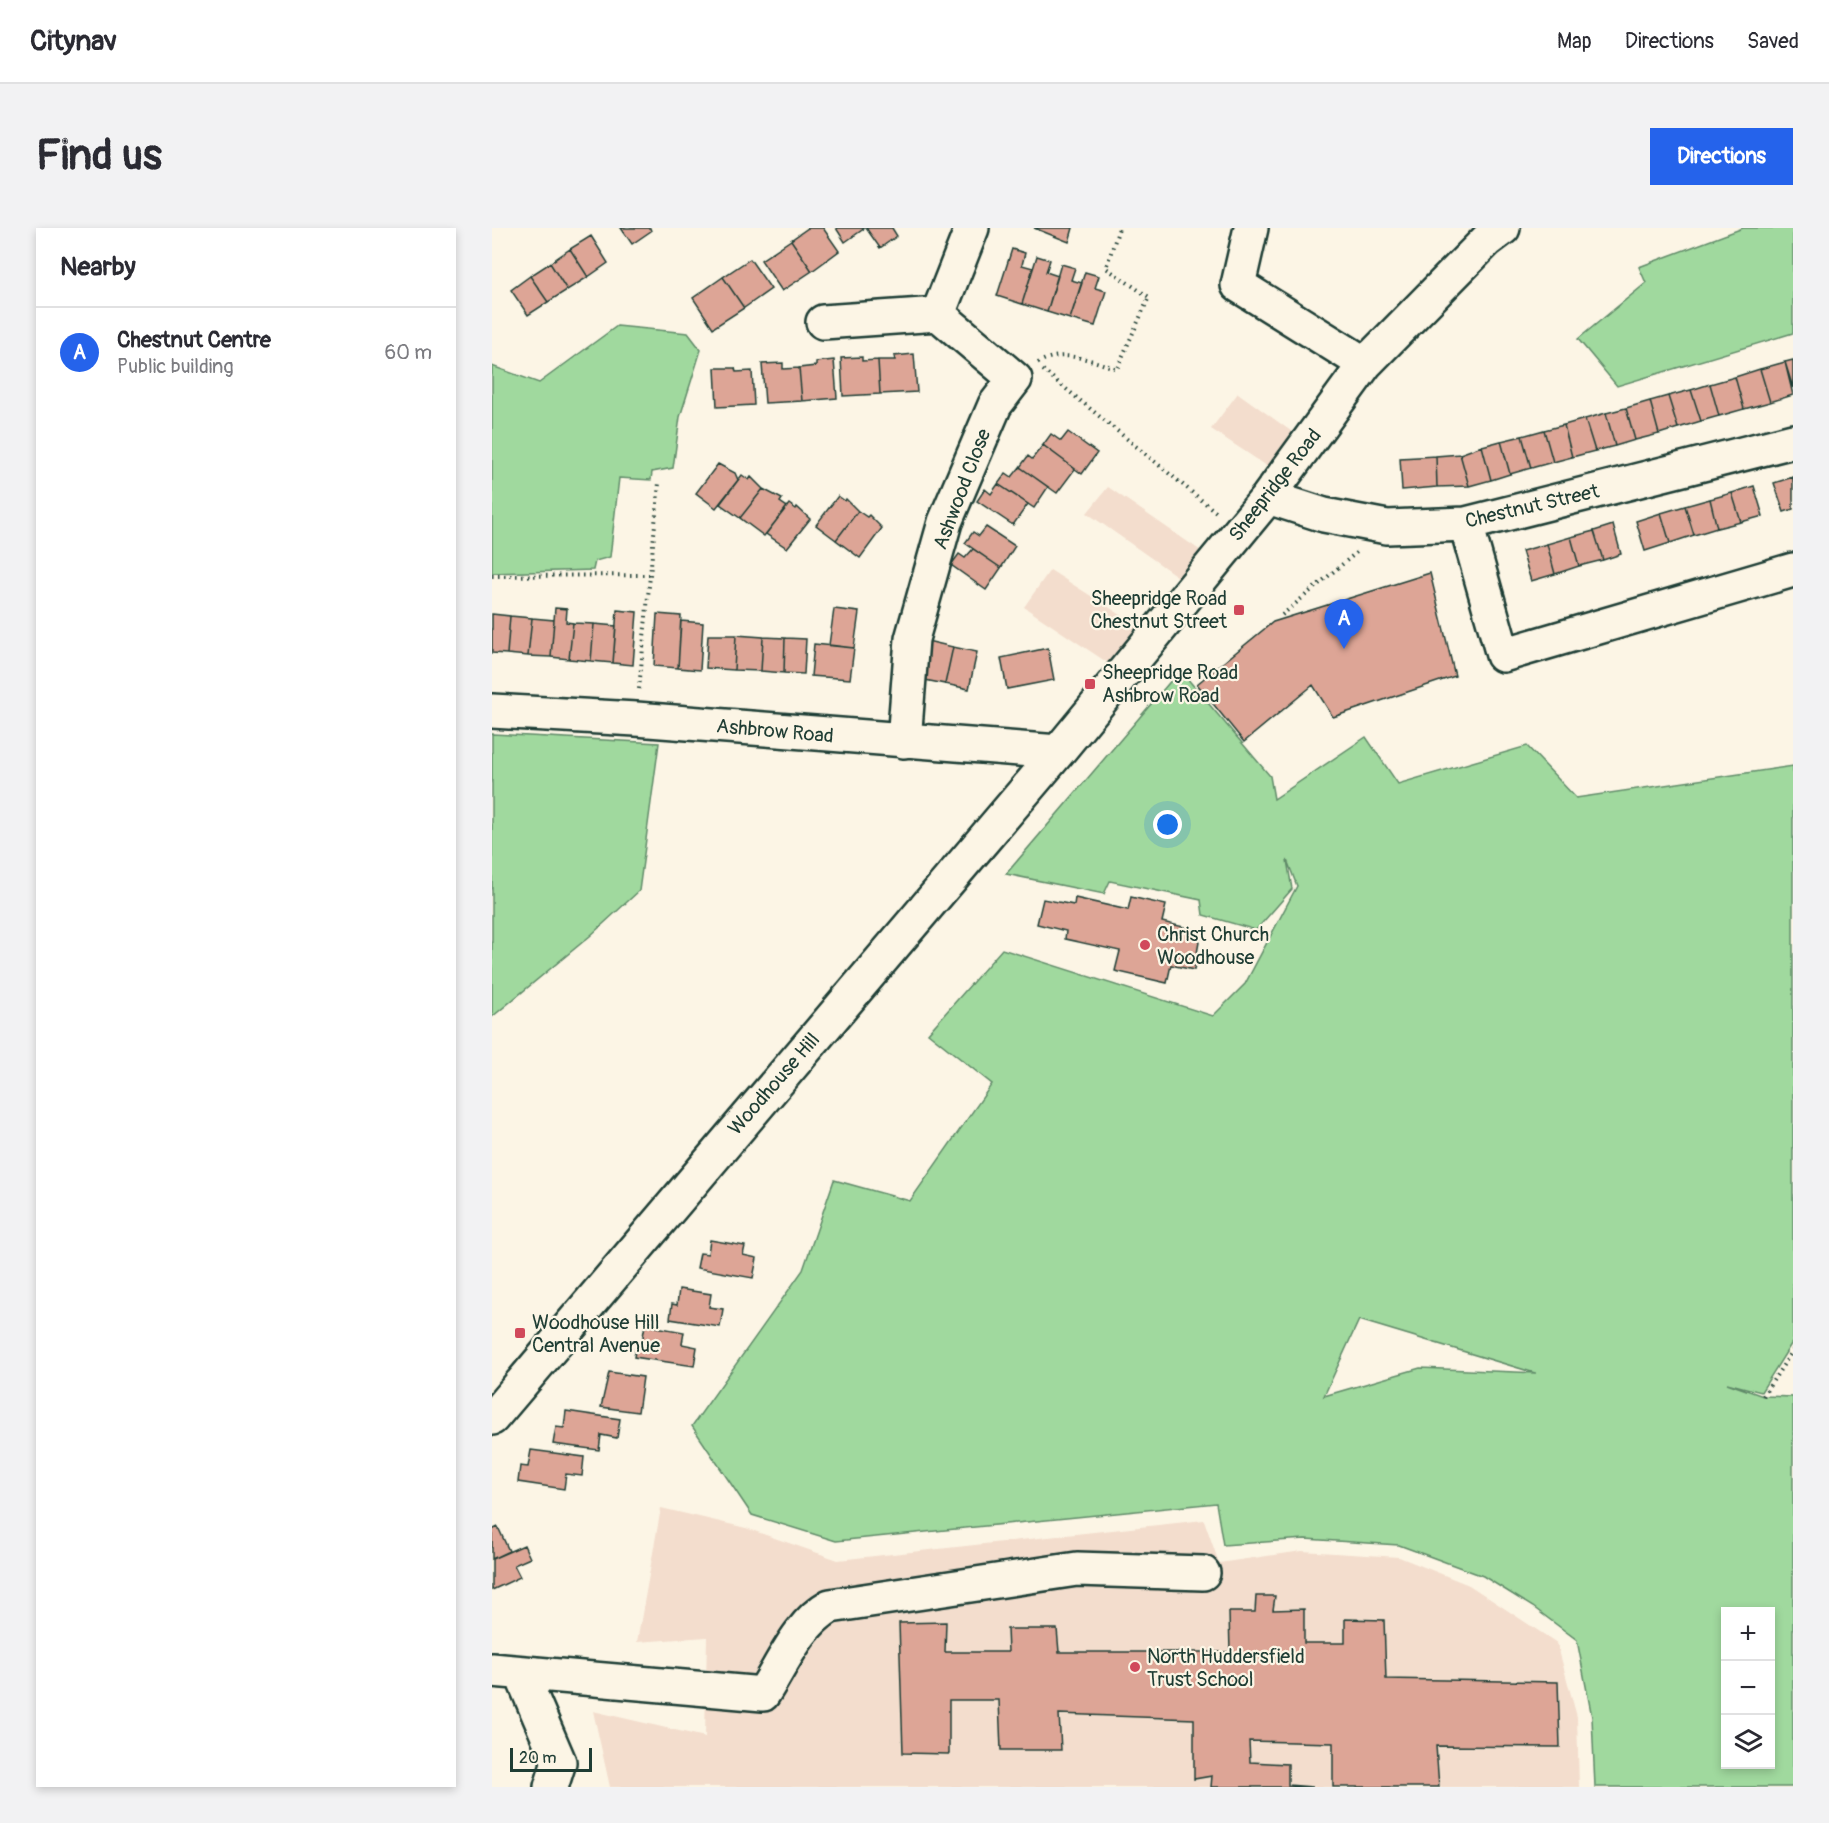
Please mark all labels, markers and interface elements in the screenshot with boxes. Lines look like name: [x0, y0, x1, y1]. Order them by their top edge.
text: Citynav: [30, 24, 117, 59]
text: Map: [1557, 28, 1592, 55]
text: Directions: [1625, 28, 1714, 55]
text: Saved: [1747, 28, 1799, 55]
button: Directions: [1650, 128, 1793, 185]
text: Find us: [36, 130, 162, 182]
text: Nearby: [60, 251, 136, 283]
text: Chestnut Centre: [117, 326, 271, 354]
text: A: [73, 340, 86, 365]
text: 60 m: [385, 340, 432, 365]
text: Public building: [117, 354, 233, 379]
street label: Sheepridge Road: [1223, 424, 1327, 546]
street label: Ashwood Close: [928, 425, 996, 553]
street label: Chestnut Street: [1463, 478, 1602, 534]
place label: Sheepridge Road Chestnut Street: [1090, 586, 1228, 634]
pin: A: [1324, 600, 1364, 649]
marker: Sheepridge Road Chestnut Street: [1232, 603, 1246, 617]
place label: Sheepridge Road Ashbrow Road: [1102, 660, 1238, 708]
marker: Sheepridge Road Ashbrow Road: [1083, 677, 1097, 691]
street label: Ashbrow Road: [715, 713, 835, 749]
your location: [1153, 810, 1182, 839]
place label: Christ Church Woodhouse: [1157, 922, 1269, 970]
marker: Christ Church Woodhouse: [1138, 938, 1152, 952]
street label: Woodhouse Hill: [723, 1028, 825, 1140]
place label: Woodhouse Hill Central Avenue: [532, 1310, 660, 1358]
marker: Woodhouse Hill Central Avenue: [513, 1326, 527, 1340]
map controls: [1721, 1607, 1775, 1769]
button: +: [1721, 1607, 1775, 1661]
place label: North Huddersfield Trust School: [1147, 1644, 1305, 1692]
marker: North Huddersfield Trust School: [1128, 1660, 1142, 1674]
button: −: [1721, 1661, 1775, 1715]
button: layers: [1721, 1715, 1775, 1769]
scale bar: [510, 1745, 592, 1772]
text: 20 m: [519, 1748, 557, 1768]

